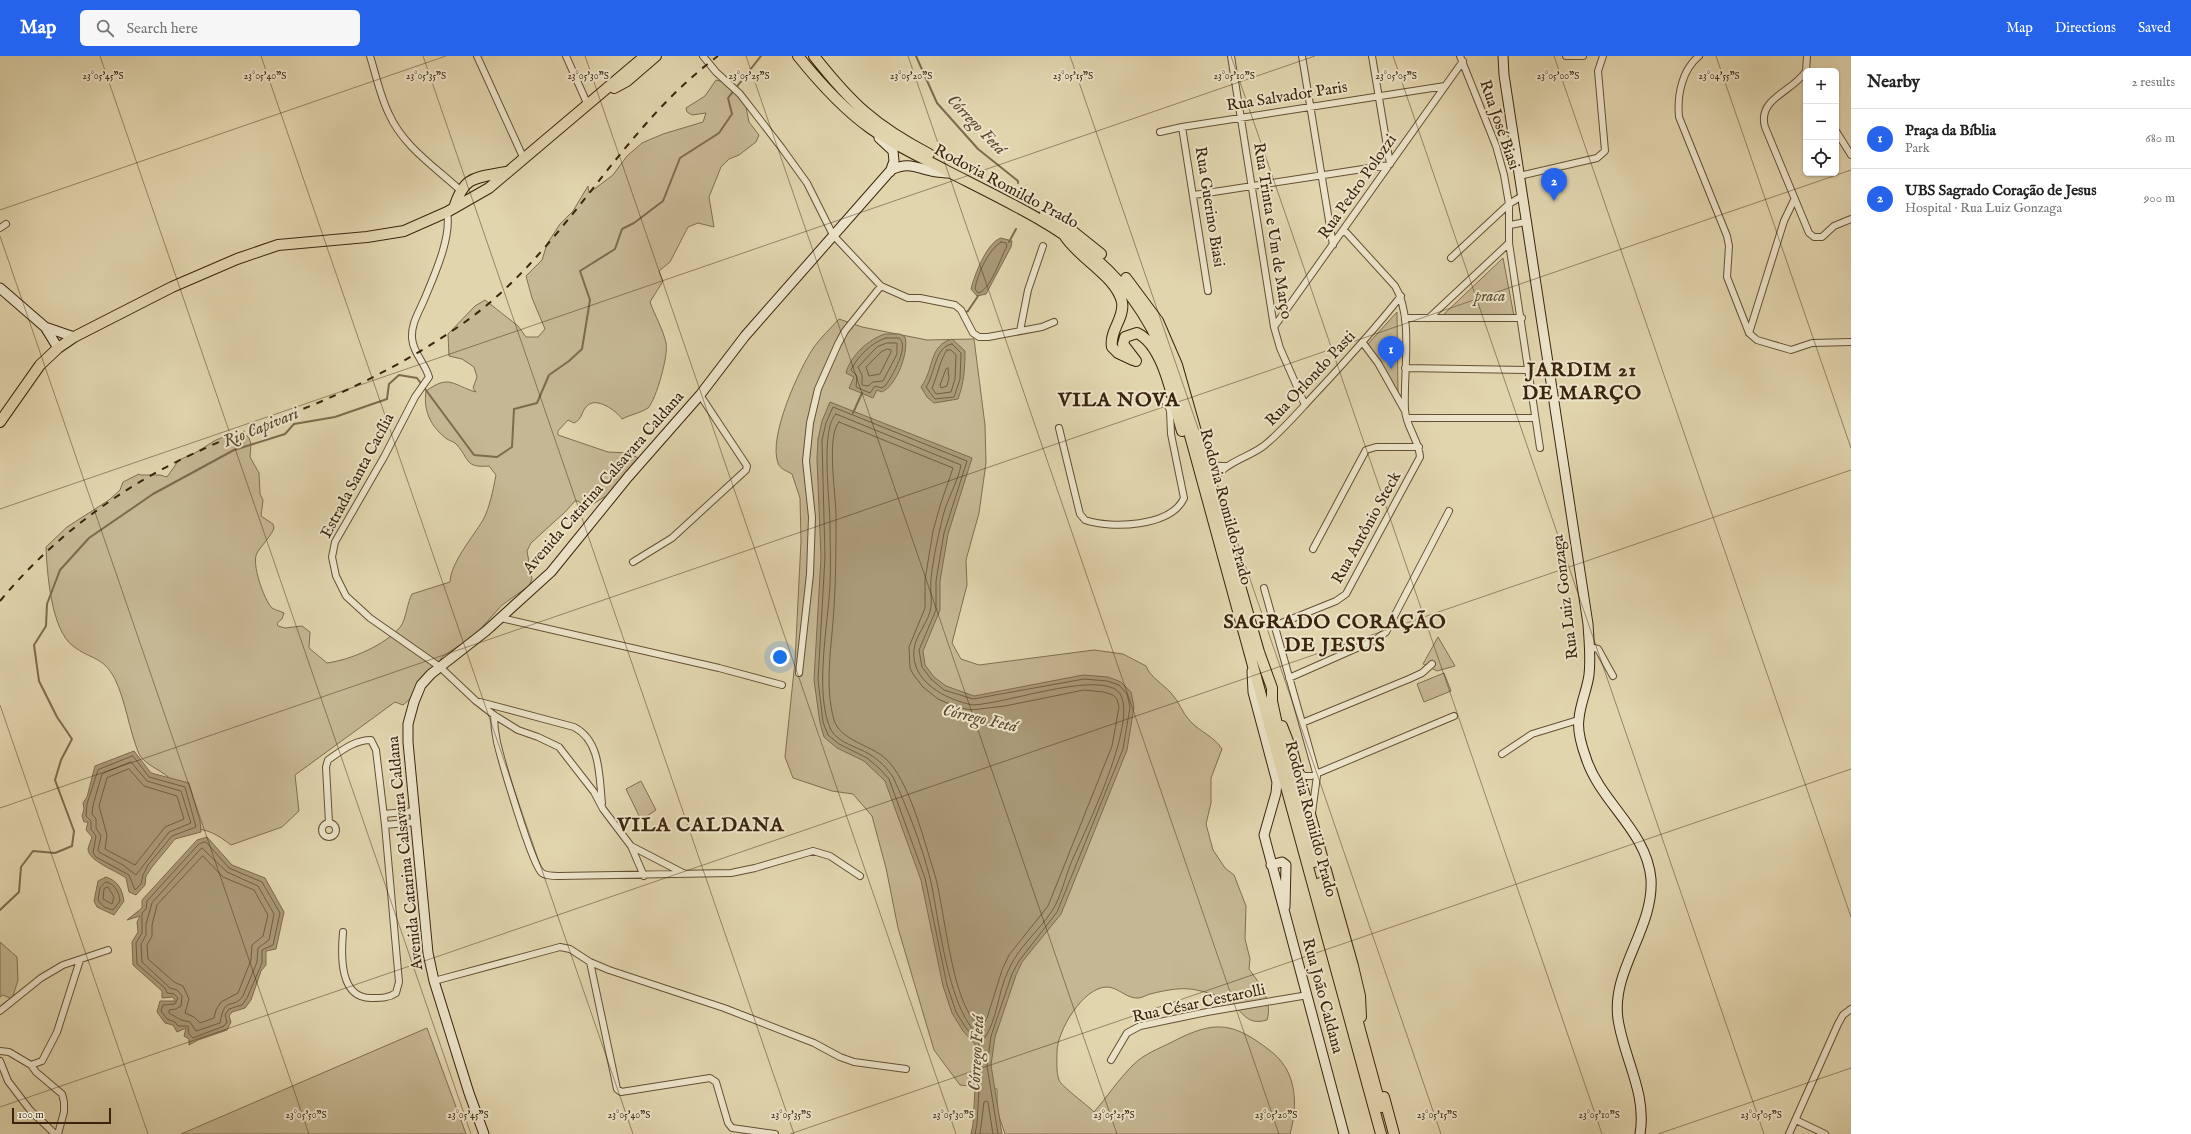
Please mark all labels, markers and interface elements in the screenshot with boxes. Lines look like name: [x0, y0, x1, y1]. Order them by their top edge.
search box: [80, 10, 360, 46]
text: Map: [20, 16, 56, 40]
icon: search: [94, 17, 116, 39]
text: Search here: [126, 19, 198, 38]
text: Map: [2006, 19, 2033, 37]
text: Directions: [2055, 19, 2116, 37]
text: Saved: [2138, 19, 2171, 37]
map controls: [1803, 68, 1839, 176]
button: +: [1803, 68, 1839, 104]
text: 23°05'45"S: [82, 70, 124, 83]
text: 23°05'40"S: [244, 70, 286, 83]
text: 23°05'35"S: [406, 70, 446, 83]
text: 23°05'30"S: [567, 70, 609, 83]
text: 23°05'25"S: [728, 70, 770, 83]
text: 23°05'20"S: [890, 70, 932, 83]
text: 23°05'15"S: [1053, 70, 1093, 83]
text: 23°05'10"S: [1213, 70, 1255, 83]
text: 23°05'05"S: [1375, 70, 1417, 83]
text: 23°05'00"S: [1537, 70, 1579, 83]
text: 23°04'55"S: [1698, 70, 1740, 83]
text: Nearby: [1867, 72, 1920, 93]
text: 2 results: [2131, 74, 2175, 91]
street label: Rua Salvador Paris: [1225, 77, 1349, 116]
street label: Rua José Biasi: [1474, 77, 1524, 173]
water label: Córrego Fetá: [942, 90, 1011, 161]
button: −: [1803, 104, 1839, 140]
text: Praça da Bíblia: [1905, 121, 1996, 140]
text: 1: [1878, 130, 1882, 147]
text: 680 m: [2145, 130, 2175, 147]
street label: Rua Pedro Polozzi: [1314, 131, 1402, 243]
street label: Rodovia Romildo Prado: [930, 140, 1082, 234]
button: locate: [1803, 140, 1839, 176]
text: Park: [1905, 140, 1930, 157]
street label: Rua Trinta e Um de Março: [1248, 141, 1296, 321]
street label: Rua Guerino Biasi: [1190, 145, 1228, 269]
pin: 2: [1541, 168, 1567, 201]
text: UBS Sagrado Coração de Jesus: [1905, 181, 2096, 200]
text: 2: [1877, 190, 1883, 207]
text: 900 m: [2144, 190, 2175, 207]
text: Hospital · Rua Luiz Gonzaga: [1905, 200, 2062, 217]
park label: praca: [1472, 287, 1505, 307]
street label: Rua Orlondo Pasti: [1262, 327, 1360, 431]
pin: 1: [1378, 336, 1404, 369]
district label: JARDIM 21 DE MARÇO: [1522, 358, 1642, 406]
street label: Avenida Catarina Calsavara Caldana: [519, 388, 689, 579]
district label: VILA NOVA: [1057, 388, 1180, 413]
water label: Rio Capivari: [220, 403, 303, 453]
street label: Estrada Santa Cacília: [317, 410, 399, 542]
street label: Rodovia Romildo Prado: [1195, 427, 1256, 588]
street label: Rua Antônio Steck: [1328, 468, 1406, 588]
street label: Rua Luiz Gonzaga: [1548, 533, 1584, 660]
district label: SAGRADO CORAÇÃO DE JESUS: [1224, 610, 1446, 658]
your location: [770, 647, 790, 667]
water label: Córrego Fetá: [941, 700, 1021, 738]
street label: Avenida Catarina Calsavara Caldana: [384, 735, 428, 972]
street label: Rodovia Romildo Prado: [1280, 739, 1341, 900]
district label: VILA CALDANA: [616, 813, 785, 838]
street label: Rua João Caldana: [1297, 936, 1347, 1056]
street label: Rua César Cestarolli: [1131, 980, 1267, 1028]
water label: Córrego Fetá: [965, 1013, 990, 1091]
scale bar: [12, 1106, 111, 1125]
text: 100 m: [18, 1108, 44, 1122]
text: 23°05'50"S: [285, 1109, 327, 1122]
text: 23°05'45"S: [447, 1109, 489, 1122]
text: 23°05'40"S: [608, 1109, 650, 1122]
text: 23°05'35"S: [771, 1109, 811, 1122]
text: 23°05'30"S: [932, 1109, 974, 1122]
text: 23°05'25"S: [1093, 1109, 1135, 1122]
text: 23°05'20"S: [1255, 1109, 1297, 1122]
text: 23°05'15"S: [1417, 1109, 1457, 1122]
text: 23°05'10"S: [1578, 1109, 1620, 1122]
text: 23°05'05"S: [1740, 1109, 1782, 1122]

